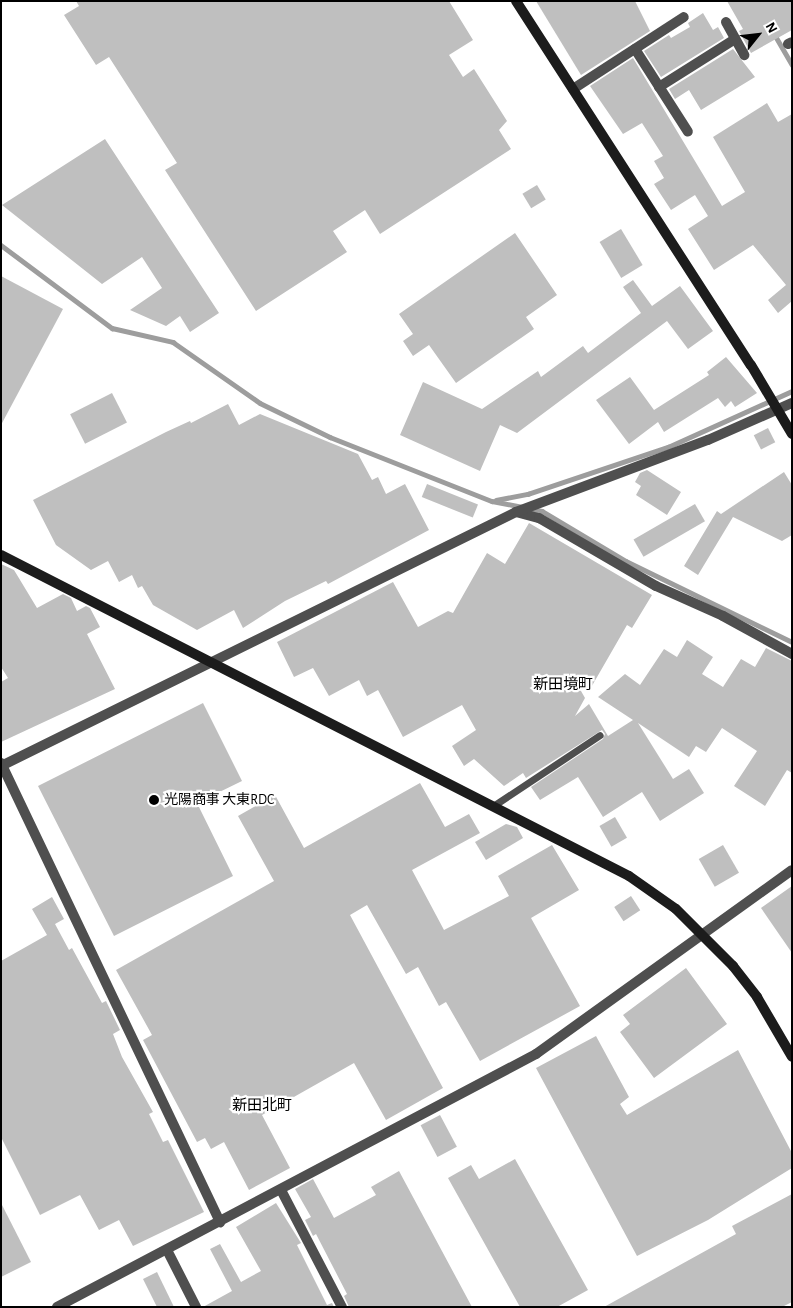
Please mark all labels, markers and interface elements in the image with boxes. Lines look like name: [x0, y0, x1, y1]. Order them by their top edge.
north arrow: [733, 10, 783, 60]
text: N: [763, 20, 780, 35]
district label: 新田境町: [533, 676, 593, 694]
place label: 光陽商事 大東RDC: [164, 792, 274, 808]
marker: 光陽商事 大東RDC: [148, 794, 160, 806]
district label: 新田北町: [232, 1097, 292, 1115]

